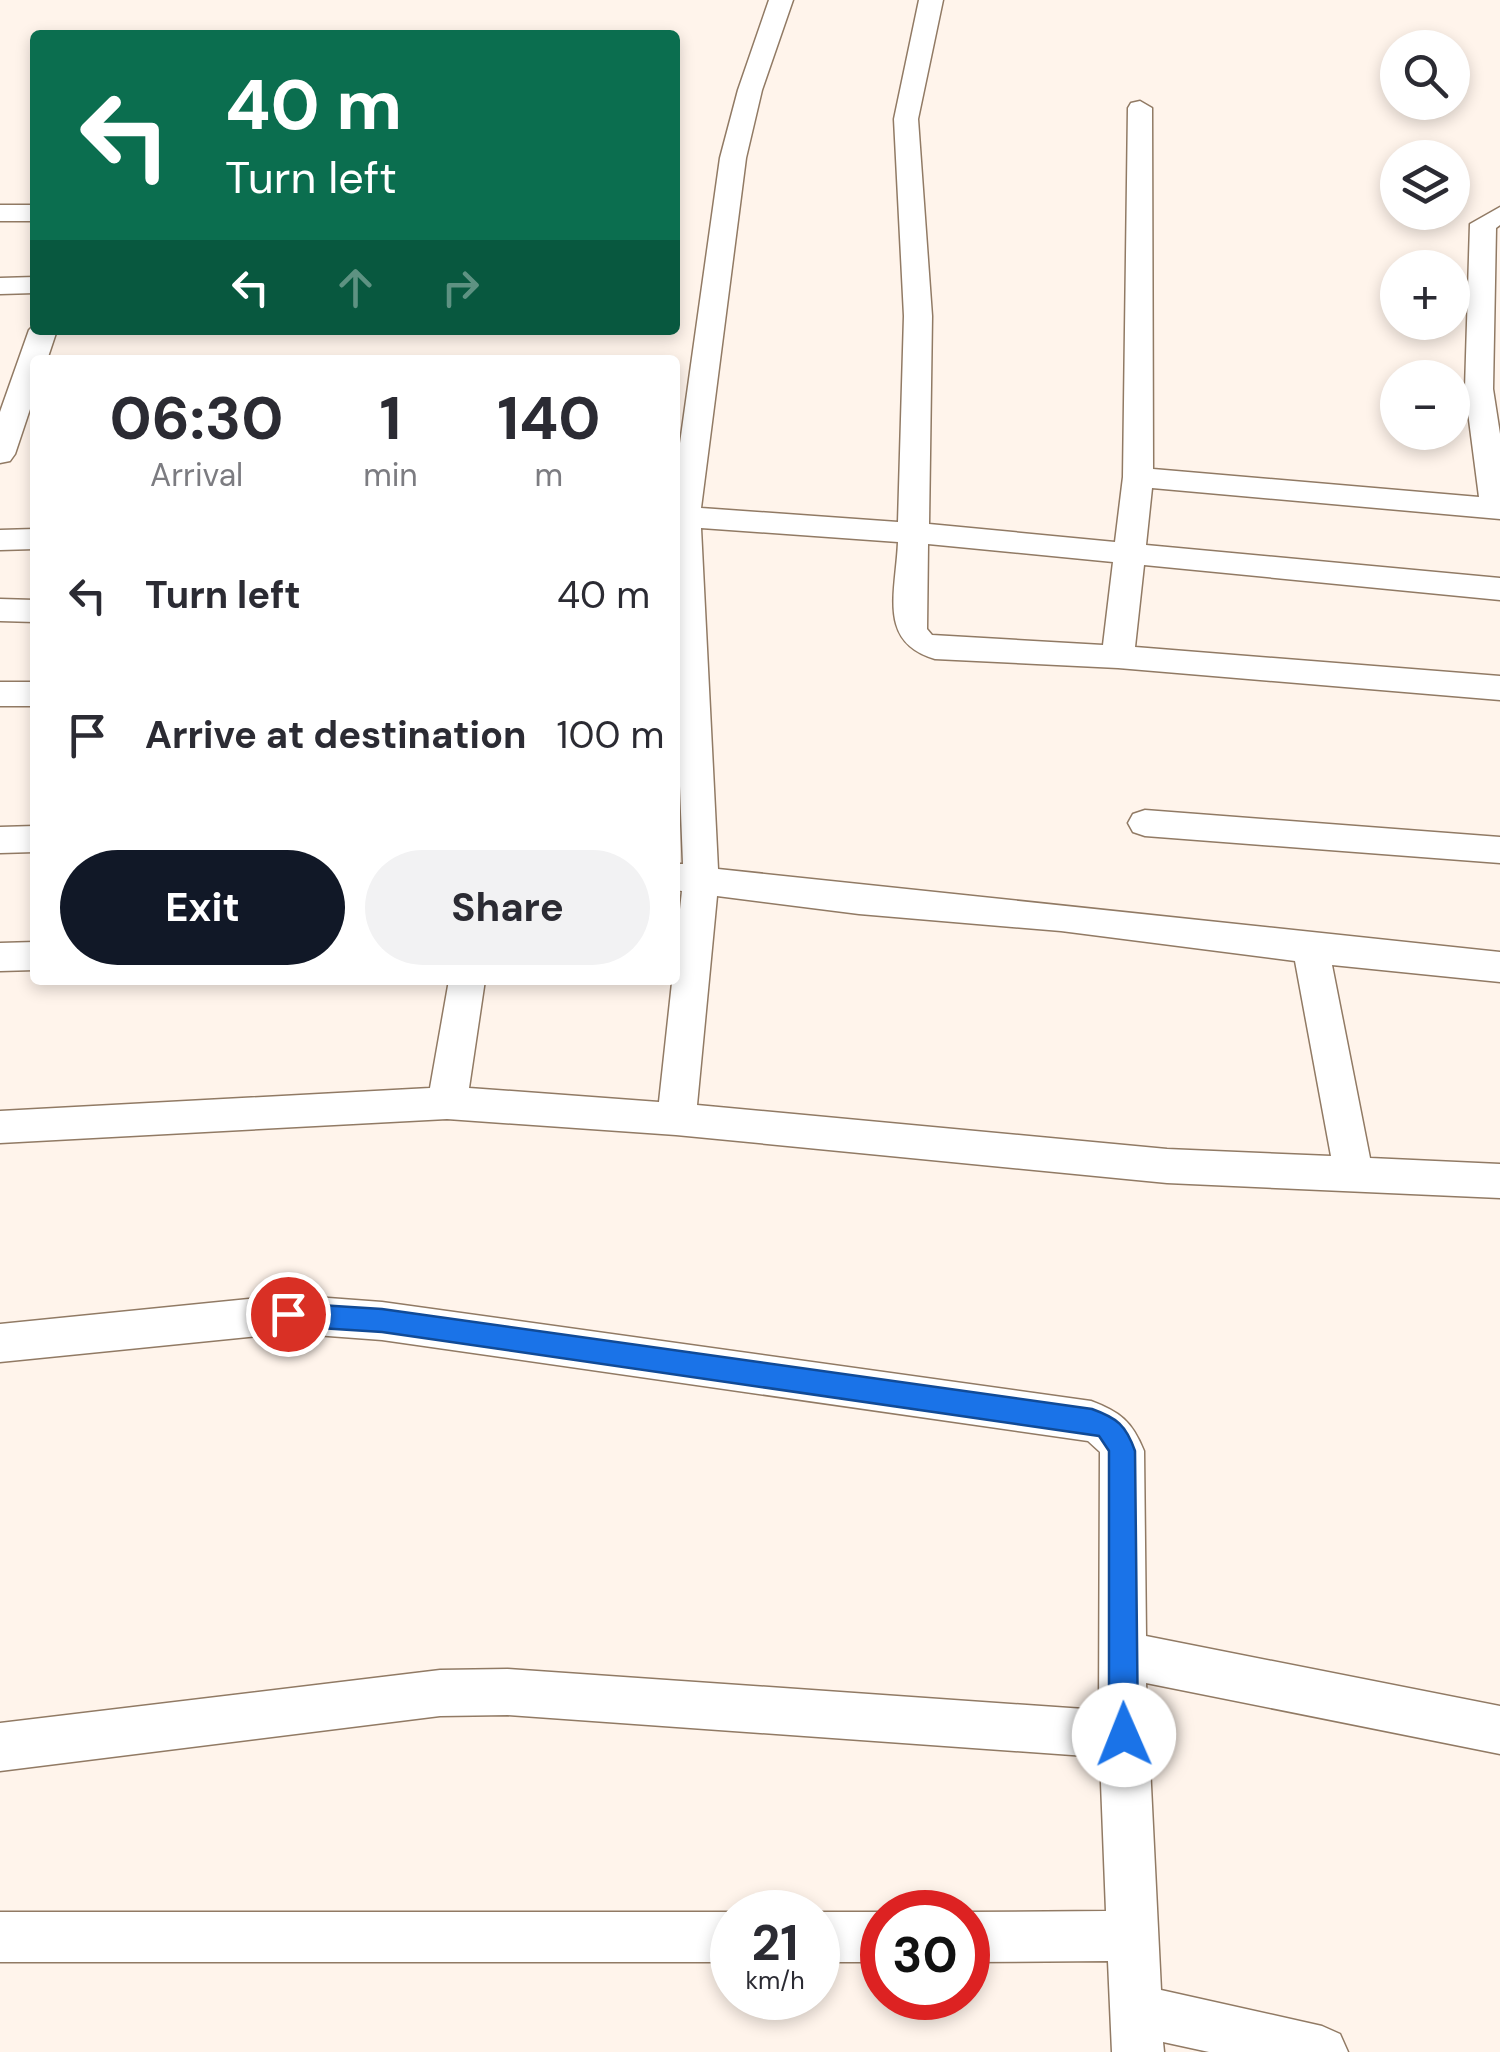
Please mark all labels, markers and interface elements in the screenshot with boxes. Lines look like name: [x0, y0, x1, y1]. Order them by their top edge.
map controls: [1380, 30, 1470, 450]
button: search: [1380, 30, 1470, 120]
text: 40 m: [225, 60, 402, 151]
icon: left: [60, 70, 190, 200]
button: layers: [1380, 140, 1470, 230]
text: Turn left: [225, 148, 397, 207]
button: +: [1380, 250, 1470, 340]
icon: left: [223, 260, 278, 315]
icon: ahead: [328, 260, 383, 315]
icon: right: [433, 260, 488, 315]
button: −: [1380, 360, 1470, 450]
text: 06:30: [110, 379, 284, 458]
text: 1: [380, 379, 401, 458]
text: 140: [497, 379, 600, 458]
text: Arrival: [150, 454, 243, 496]
text: min: [363, 454, 418, 496]
text: m: [535, 454, 563, 496]
icon: left: [60, 568, 115, 623]
text: Turn left: [145, 570, 301, 620]
text: 40 m: [557, 570, 650, 620]
icon: arrive: [60, 708, 115, 763]
text: Arrive at destination: [145, 710, 527, 760]
text: 100 m: [557, 710, 664, 760]
button: Exit: [60, 850, 345, 965]
button: Share: [365, 850, 650, 965]
pin: [246, 1272, 331, 1357]
icon: arrive: [261, 1287, 316, 1342]
position arrow: [1072, 1683, 1176, 1787]
speed limit sign: 30: [860, 1890, 990, 2020]
text: 21: [751, 1910, 799, 1976]
text: km/h: [745, 1964, 805, 1997]

